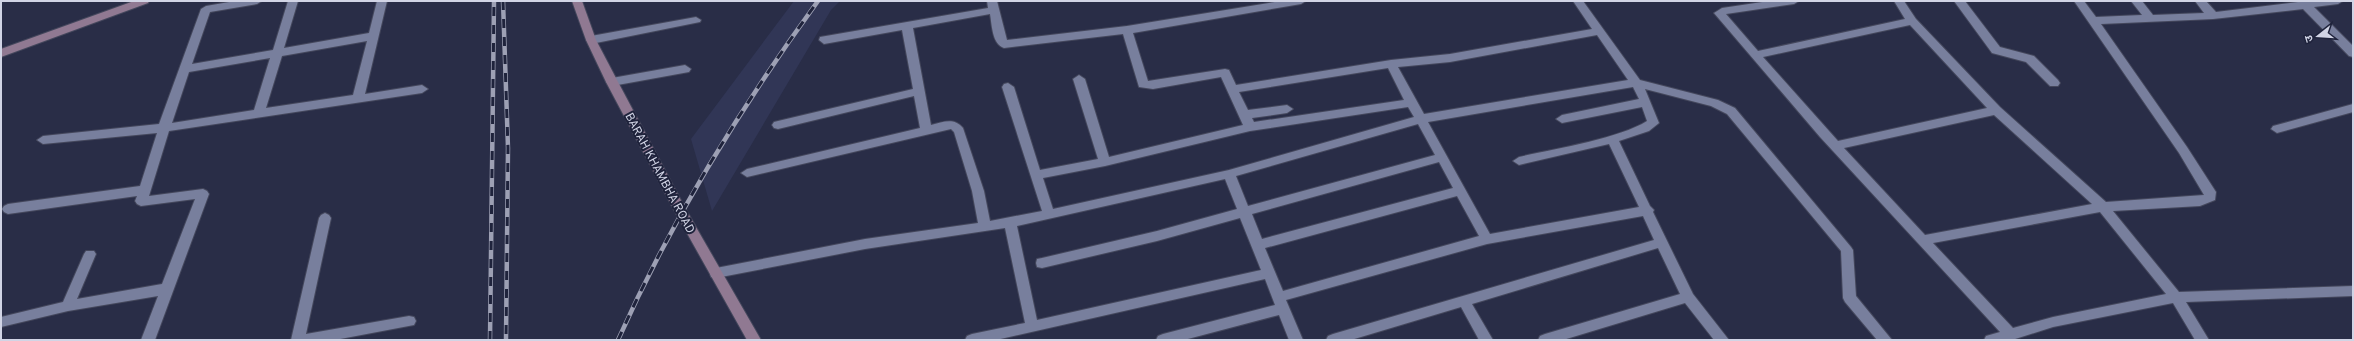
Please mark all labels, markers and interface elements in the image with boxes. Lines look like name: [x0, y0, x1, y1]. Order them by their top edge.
north arrow: [2298, 16, 2338, 56]
text: उ: [2302, 33, 2317, 44]
street label: BARAH KHAMBHA ROAD: [620, 110, 698, 237]

